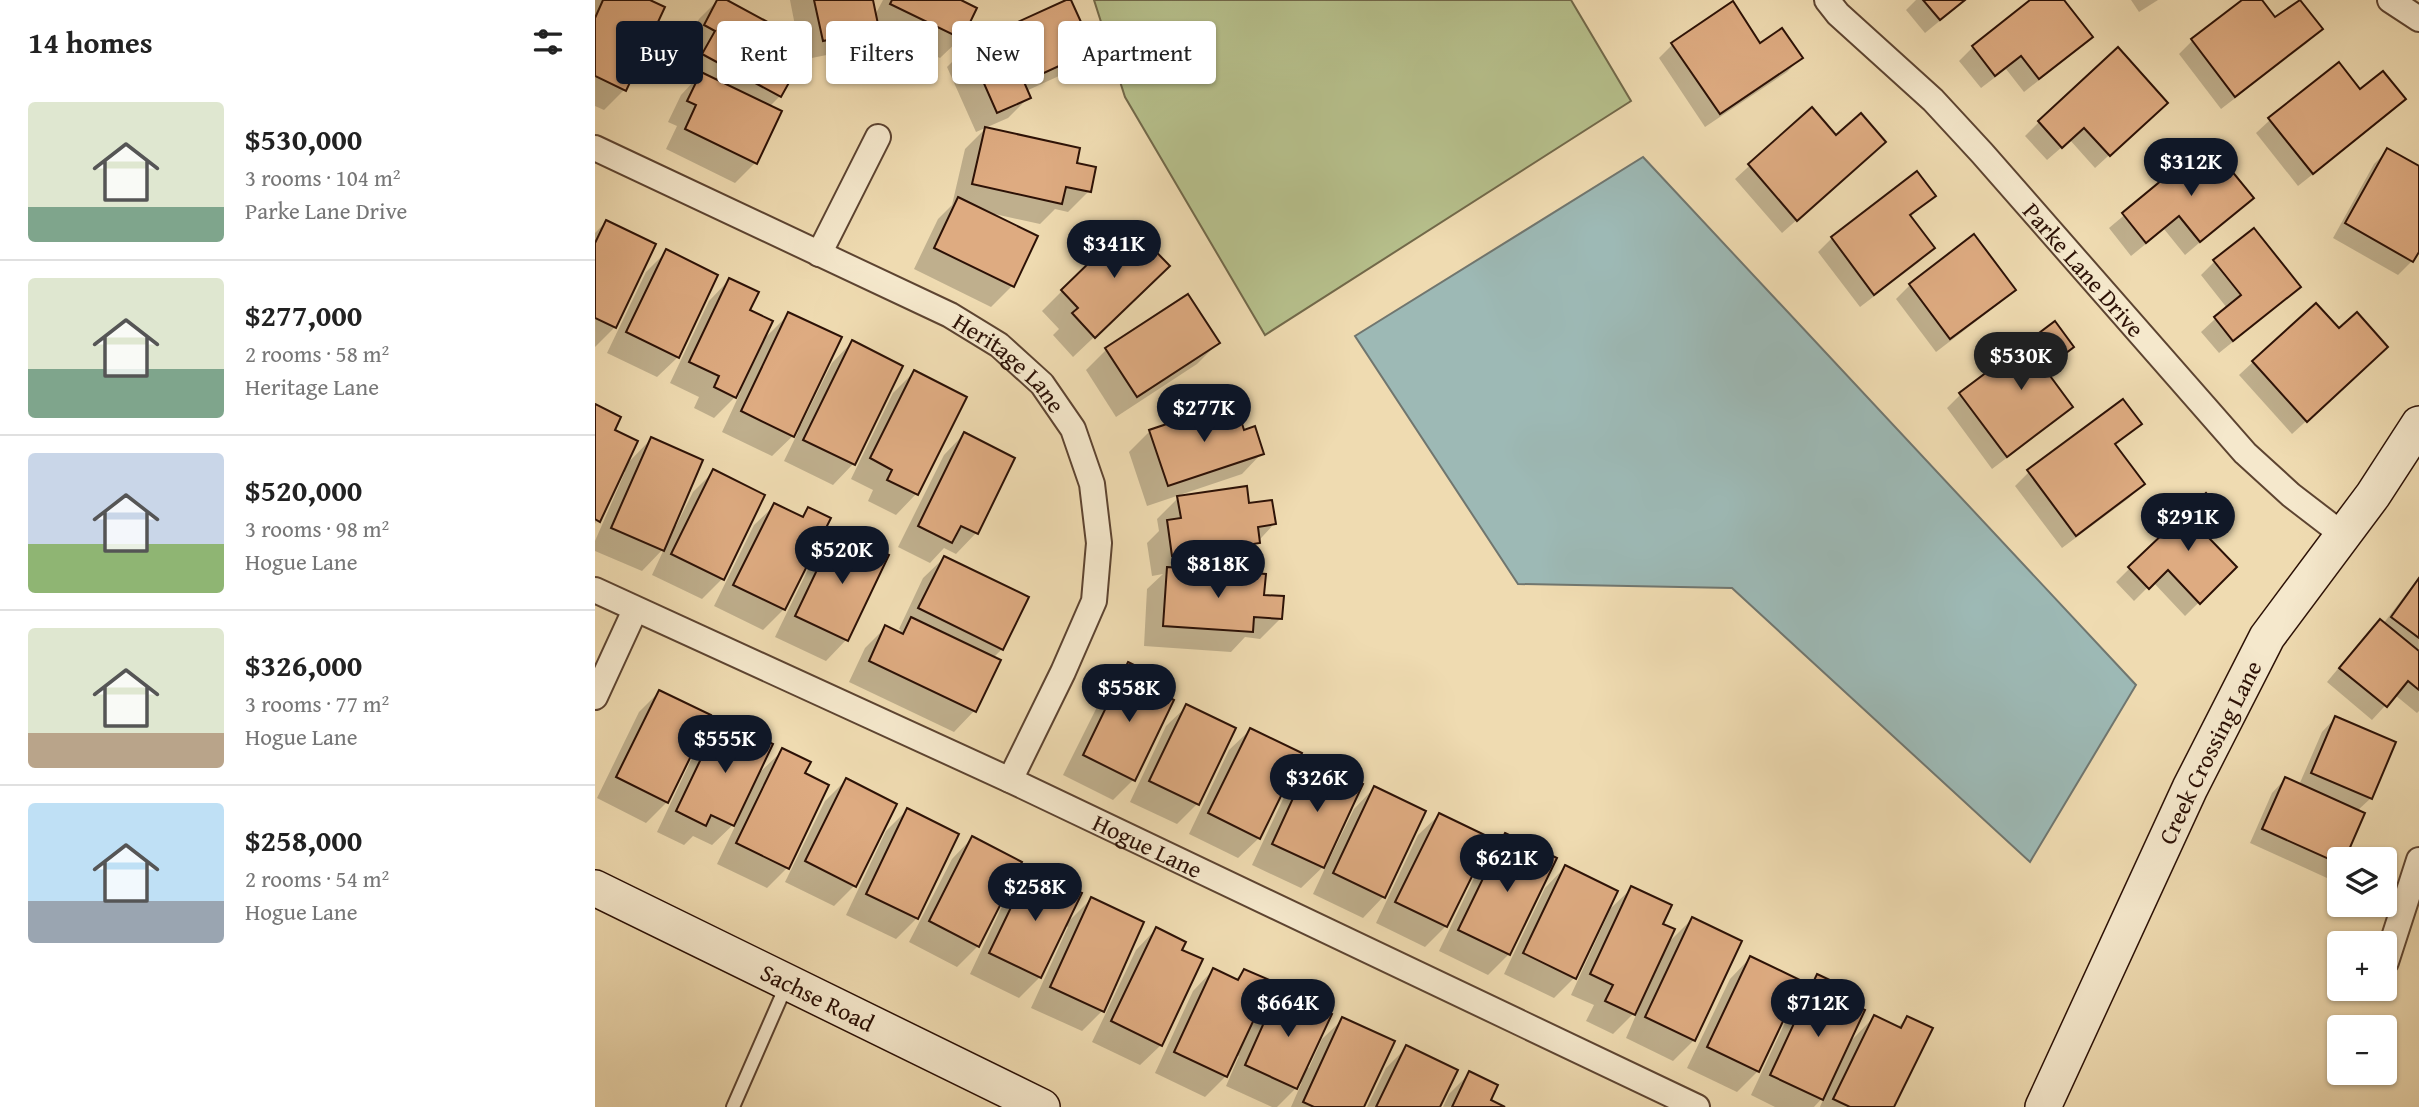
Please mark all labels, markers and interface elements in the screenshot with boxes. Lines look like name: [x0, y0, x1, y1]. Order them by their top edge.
text: 14 homes: [28, 20, 153, 64]
chip: Buy: [616, 21, 703, 84]
chip: Rent: [717, 21, 812, 84]
chip: Filters: [826, 21, 938, 84]
chip: New: [952, 21, 1044, 84]
chip: Apartment: [1058, 21, 1216, 84]
icon: filters: [529, 23, 567, 61]
text: $530,000: [245, 117, 362, 161]
icon: home: [84, 130, 168, 214]
pin: $312K: [2142, 138, 2240, 198]
text: $312K: [2160, 144, 2222, 177]
text: 3 rooms · 104 m²: [245, 161, 400, 194]
text: Parke Lane Drive: [245, 194, 407, 227]
street label: Parke Lane Drive: [2015, 194, 2153, 345]
pin: $341K: [1065, 220, 1163, 280]
text: $341K: [1083, 226, 1145, 259]
text: $277,000: [245, 293, 362, 337]
street label: Heritage Lane: [947, 304, 1074, 420]
icon: home: [84, 306, 168, 390]
pin: $530K: [1972, 332, 2070, 392]
text: 2 rooms · 58 m²: [245, 337, 389, 370]
text: $530K: [1990, 338, 2052, 371]
text: Heritage Lane: [245, 370, 379, 403]
pin: $277K: [1155, 384, 1253, 444]
text: $277K: [1173, 390, 1235, 423]
text: $520,000: [245, 468, 362, 512]
icon: home: [84, 481, 168, 565]
pin: $291K: [2139, 494, 2237, 553]
text: $291K: [2157, 499, 2219, 532]
text: 3 rooms · 98 m²: [245, 512, 389, 545]
pin: $520K: [793, 526, 891, 586]
text: $520K: [811, 532, 873, 565]
pin: $818K: [1169, 540, 1267, 600]
text: Hogue Lane: [245, 545, 358, 578]
text: $818K: [1187, 546, 1249, 579]
text: $326,000: [245, 643, 362, 687]
street label: Creek Crossing Lane: [2149, 654, 2270, 850]
icon: home: [84, 656, 168, 740]
pin: $558K: [1080, 664, 1178, 724]
text: $558K: [1098, 670, 1160, 703]
text: 3 rooms · 77 m²: [245, 687, 389, 720]
pin: $555K: [676, 716, 774, 775]
text: Hogue Lane: [245, 720, 358, 753]
text: $555K: [694, 721, 756, 754]
pin: $326K: [1268, 754, 1366, 814]
text: $326K: [1286, 760, 1348, 793]
street label: Hogue Lane: [1087, 805, 1208, 887]
text: $258,000: [245, 818, 362, 862]
icon: home: [84, 831, 168, 915]
pin: $621K: [1458, 834, 1556, 894]
text: $621K: [1476, 840, 1538, 873]
map controls: [2327, 847, 2397, 1085]
button: layers: [2327, 847, 2397, 917]
text: 2 rooms · 54 m²: [245, 862, 389, 895]
pin: $258K: [986, 864, 1084, 923]
text: $258K: [1004, 869, 1066, 902]
text: Hogue Lane: [245, 895, 358, 928]
button: +: [2327, 931, 2397, 1001]
street label: Sachse Road: [755, 954, 881, 1040]
pin: $664K: [1239, 979, 1337, 1039]
pin: $712K: [1769, 979, 1867, 1039]
text: $664K: [1257, 985, 1319, 1018]
text: $712K: [1787, 985, 1849, 1018]
button: −: [2327, 1015, 2397, 1085]

